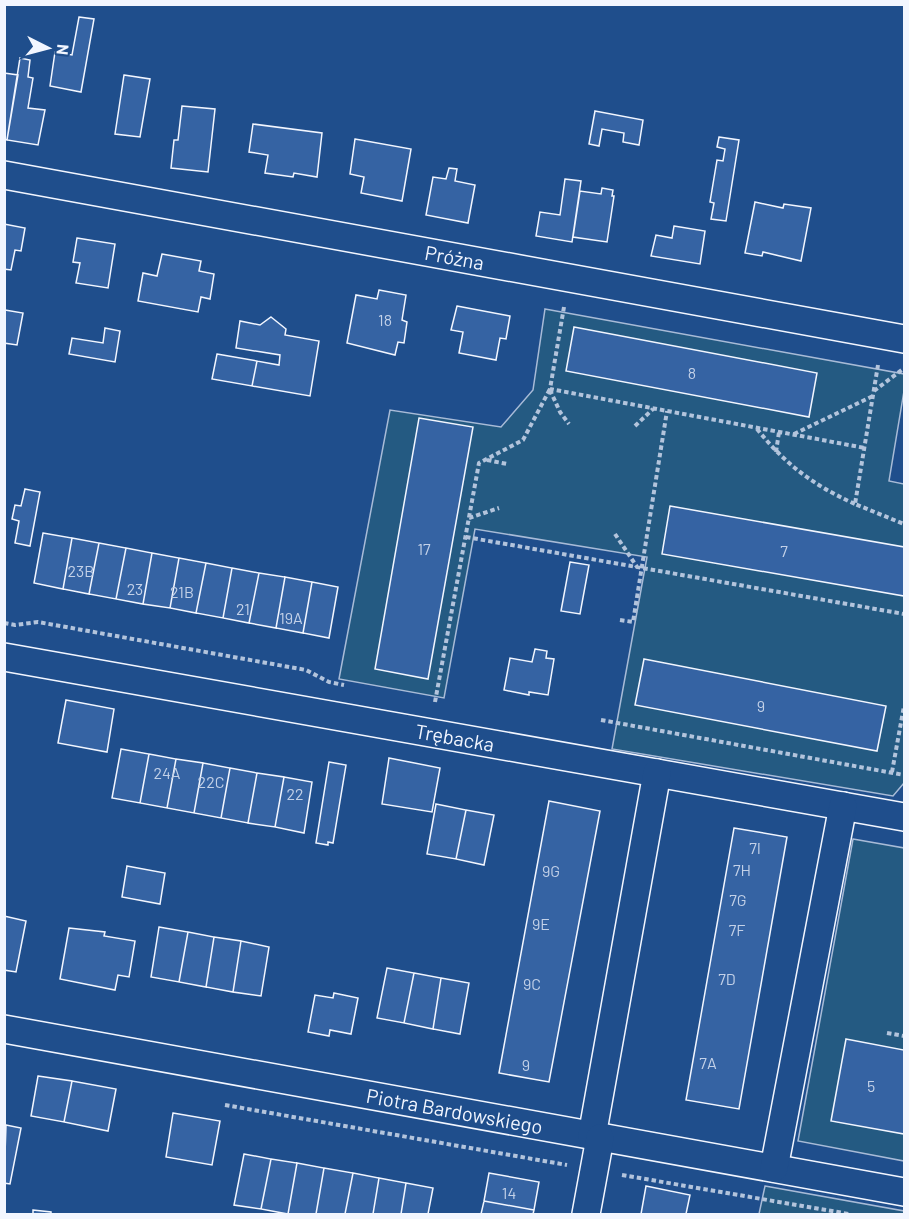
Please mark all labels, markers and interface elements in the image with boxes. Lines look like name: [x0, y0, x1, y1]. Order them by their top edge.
north arrow: [18, 18, 78, 78]
text: N: [53, 43, 73, 56]
street label: Próżna: [423, 240, 486, 274]
house number: 18: [378, 310, 392, 329]
house number: 8: [688, 363, 696, 382]
house number: 17: [417, 539, 431, 558]
house number: 7: [780, 541, 788, 560]
house number: 23B: [68, 561, 94, 580]
house number: 23: [127, 579, 143, 598]
house number: 21B: [170, 582, 194, 601]
house number: 21: [236, 599, 250, 618]
house number: 19A: [279, 608, 303, 627]
house number: 9: [757, 696, 765, 715]
street label: Trębacka: [414, 718, 496, 756]
house number: 24A: [153, 763, 181, 782]
house number: 22C: [198, 772, 224, 791]
house number: 22: [286, 784, 304, 803]
house number: 7I: [749, 838, 761, 857]
house number: 7H: [733, 860, 751, 879]
house number: 9G: [542, 861, 560, 880]
house number: 7G: [729, 890, 747, 909]
house number: 9E: [532, 914, 550, 933]
house number: 7F: [729, 920, 745, 939]
house number: 7D: [718, 969, 736, 988]
house number: 9C: [523, 974, 541, 993]
house number: 7A: [699, 1053, 717, 1072]
house number: 9: [522, 1055, 530, 1074]
house number: 5: [867, 1076, 875, 1095]
street label: Piotra Bardowskiego: [365, 1083, 545, 1138]
house number: 14: [502, 1183, 516, 1202]

